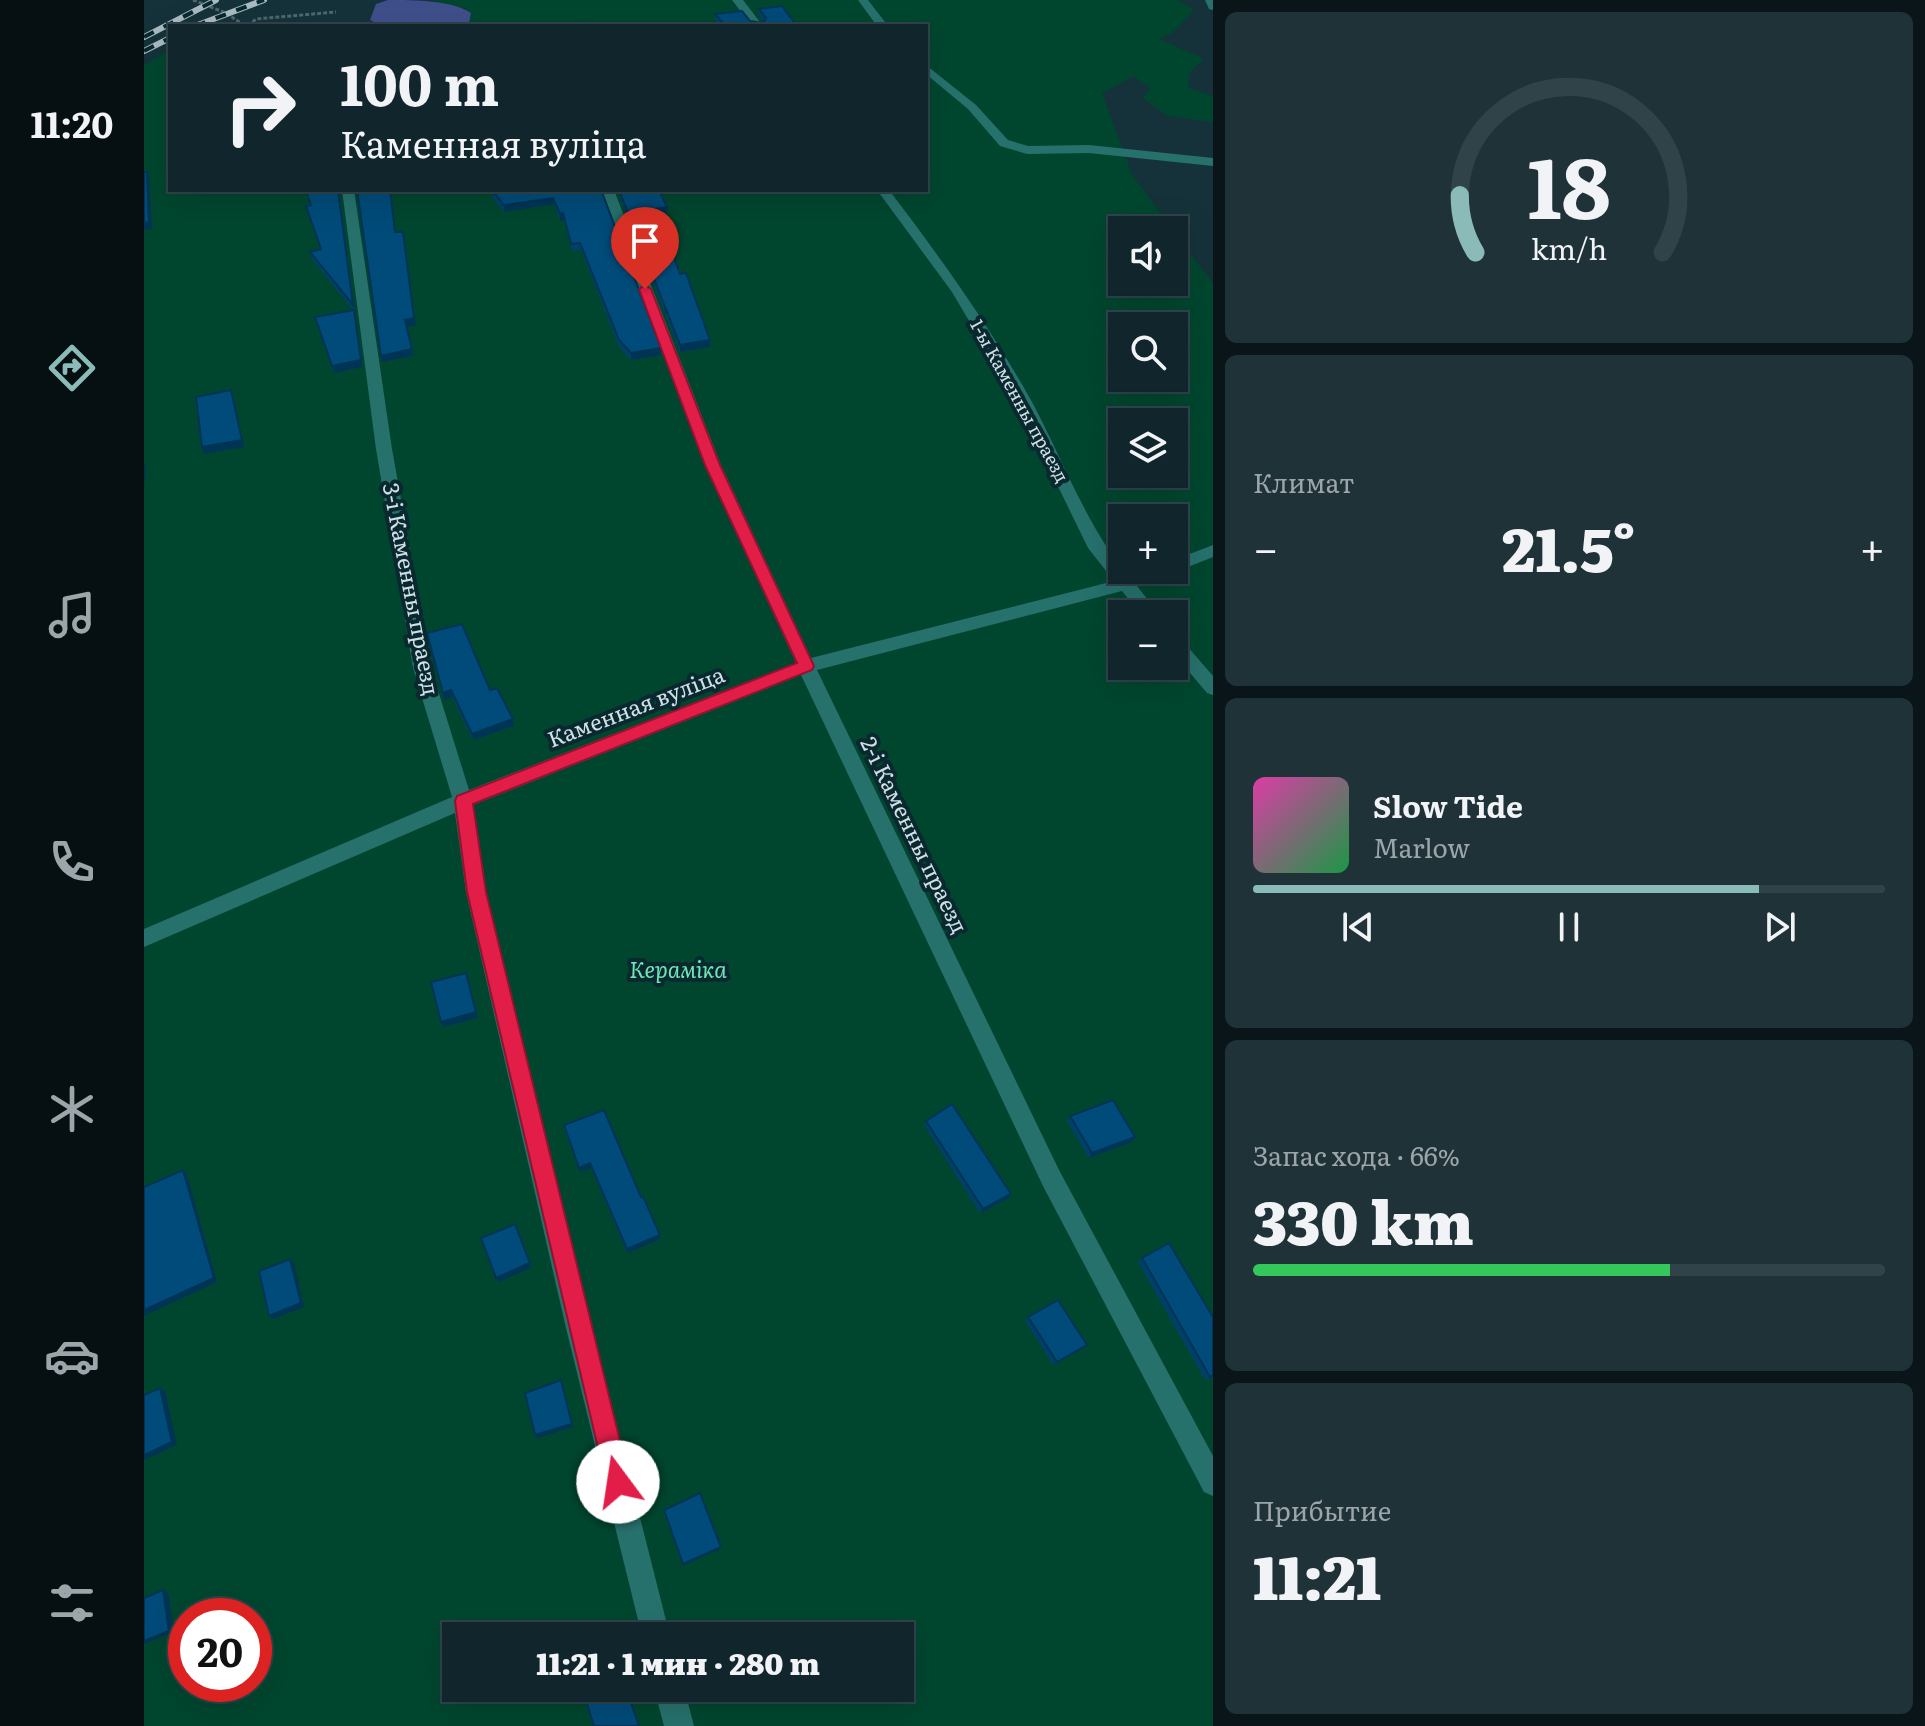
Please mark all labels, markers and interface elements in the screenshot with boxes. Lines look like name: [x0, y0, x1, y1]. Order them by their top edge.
text: 100 m: [340, 40, 499, 123]
icon: right: [208, 56, 312, 160]
text: 11:20: [31, 96, 113, 149]
text: Каменная вуліца: [340, 116, 646, 169]
text: 18: [1527, 121, 1611, 245]
pin: [611, 207, 679, 289]
map controls: [1108, 216, 1188, 680]
button: sound: [1108, 216, 1188, 296]
icon: arrive: [623, 219, 667, 263]
text: km/h: [1531, 227, 1607, 270]
button: search: [1108, 312, 1188, 392]
street label: 1-ы Каменны праезд: [964, 314, 1076, 487]
icon: directions: [44, 340, 100, 396]
button: layers: [1108, 408, 1188, 488]
text: Климат: [1253, 462, 1354, 501]
street label: 3-і Каменны праезд: [376, 480, 449, 698]
text: 21.5°: [1502, 501, 1636, 590]
button: +: [1108, 504, 1188, 584]
text: −: [1253, 513, 1279, 579]
text: +: [1859, 513, 1885, 579]
icon: music: [44, 587, 100, 643]
button: −: [1108, 600, 1188, 680]
street label: Каменная вуліца: [542, 657, 729, 755]
street label: 2-і Каменны праезд: [853, 731, 977, 938]
text: Slow Tide: [1373, 783, 1523, 827]
text: Marlow: [1373, 827, 1470, 866]
icon: phone: [44, 834, 100, 890]
icon: previous: [1336, 905, 1380, 949]
icon: pause: [1547, 905, 1591, 949]
icon: next: [1758, 905, 1802, 949]
park label: Кераміка: [629, 952, 727, 985]
icon: climate: [44, 1081, 100, 1137]
text: Запас хода · 66%: [1253, 1135, 1460, 1174]
text: 330 km: [1253, 1174, 1474, 1263]
icon: car: [44, 1328, 100, 1384]
position arrow: [576, 1440, 660, 1524]
text: Прибытие: [1253, 1490, 1391, 1529]
text: 11:21: [1253, 1529, 1381, 1618]
icon: filters: [44, 1575, 100, 1631]
speed limit sign: 20: [168, 1598, 272, 1702]
text: 11:21 · 1 мин · 280 m: [536, 1640, 820, 1684]

